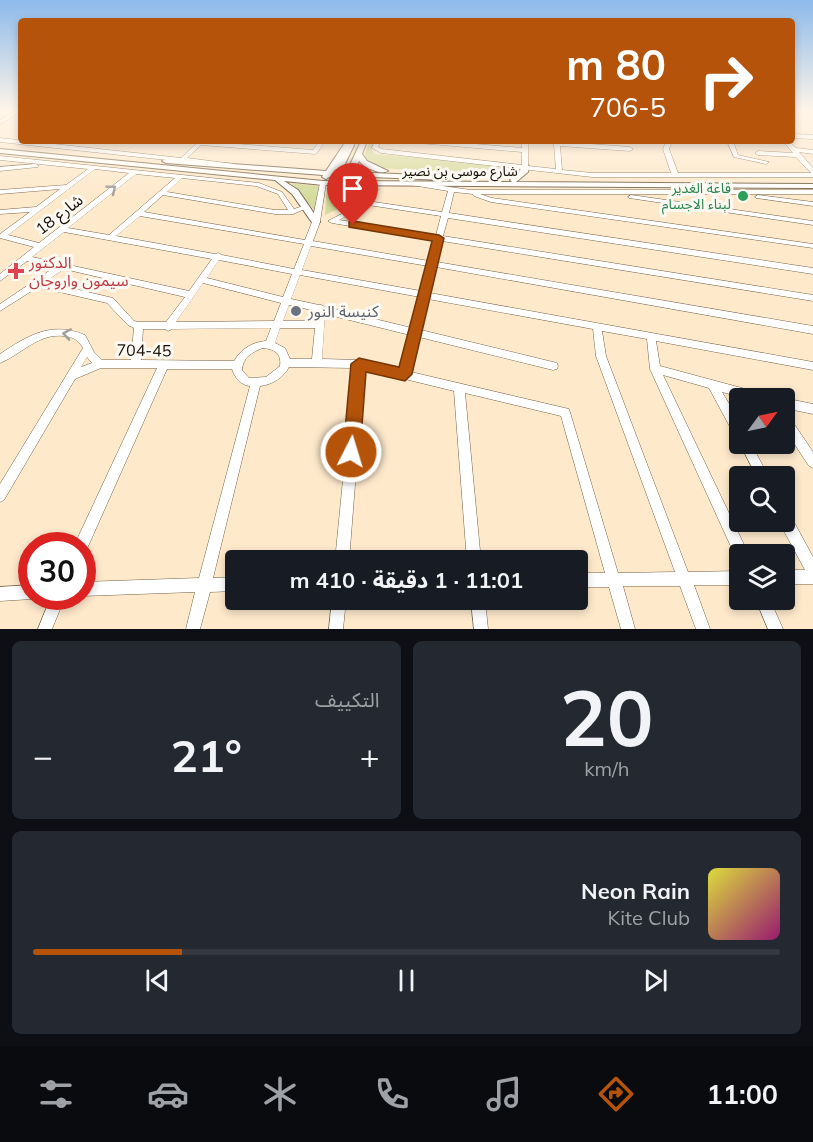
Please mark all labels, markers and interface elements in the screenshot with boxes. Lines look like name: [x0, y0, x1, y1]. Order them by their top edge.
text: 80 m: [566, 38, 666, 91]
icon: right: [687, 42, 765, 120]
text: 706-5: [590, 90, 666, 124]
street label: شارع موسى بن نصير: [401, 162, 518, 182]
pin: [327, 163, 378, 225]
icon: arrive: [336, 172, 369, 205]
place label: قاعة الغدير لبناء الاجسام: [662, 179, 731, 215]
one-way arrow: [105, 186, 116, 197]
street label: شارع 18: [31, 189, 89, 241]
marker: قاعة الغدير لبناء الاجسام: [736, 189, 750, 203]
place label: الدكتور سيمون واروجان: [28, 252, 128, 290]
marker: الدكتور سيمون واروجان: [7, 262, 25, 280]
place label: كنيسة النور: [307, 301, 379, 321]
marker: كنيسة النور: [289, 304, 303, 318]
one-way arrow: [62, 329, 72, 341]
street label: 704-45: [116, 340, 172, 360]
north arrow: [729, 388, 795, 454]
map controls: [729, 388, 795, 610]
position arrow: [319, 420, 383, 484]
button: search: [729, 466, 795, 532]
speed limit sign: 30: [18, 532, 96, 610]
button: layers: [729, 544, 795, 610]
text: 11:01 · 1 دقيقة · 410 m: [290, 566, 523, 594]
text: 20: [560, 668, 654, 766]
text: التكييف: [315, 687, 380, 712]
text: 21°: [171, 727, 242, 783]
text: −: [33, 735, 53, 776]
text: +: [360, 735, 380, 776]
text: km/h: [584, 756, 629, 781]
text: Neon Rain: [581, 877, 690, 905]
text: Kite Club: [608, 905, 690, 930]
icon: previous: [141, 964, 174, 997]
icon: pause: [390, 964, 423, 997]
icon: next: [639, 964, 672, 997]
icon: filters: [35, 1073, 77, 1115]
icon: car: [147, 1073, 189, 1115]
icon: climate: [259, 1073, 301, 1115]
icon: phone: [371, 1073, 413, 1115]
icon: music: [483, 1073, 525, 1115]
icon: directions: [595, 1073, 637, 1115]
text: 11:00: [707, 1077, 778, 1111]

